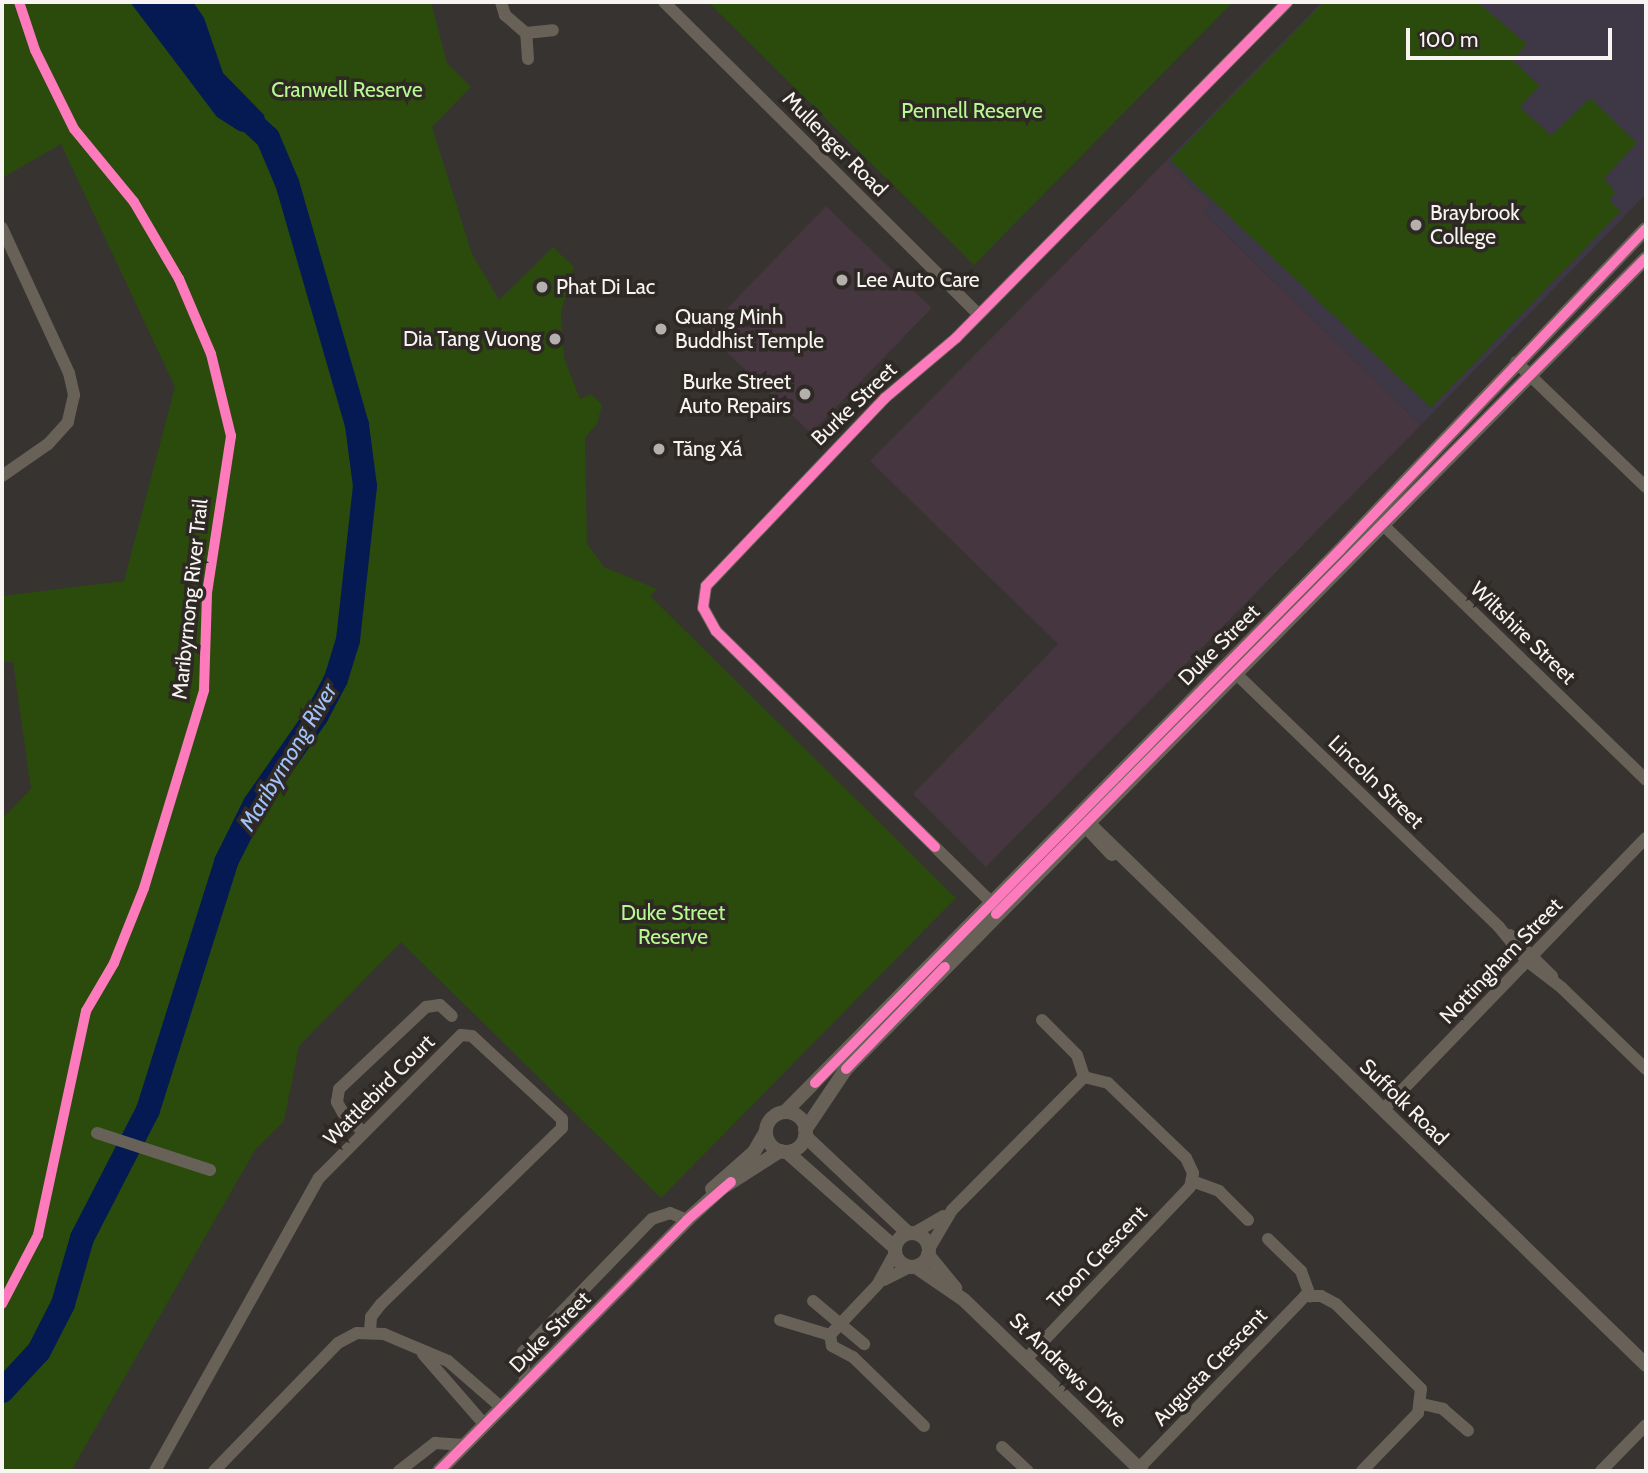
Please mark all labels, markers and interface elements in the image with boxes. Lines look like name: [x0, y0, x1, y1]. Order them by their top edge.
scale bar: [1410, 14, 1616, 58]
text: 100 m: [1419, 27, 1478, 52]
park label: Cranwell Reserve: [271, 77, 423, 103]
street label: Mullenger Road: [777, 86, 893, 202]
park label: Pennell Reserve: [901, 98, 1043, 124]
place label: Braybrook College: [1430, 200, 1520, 250]
marker: Braybrook College: [1408, 217, 1424, 233]
place label: Lee Auto Care: [856, 267, 980, 293]
marker: Lee Auto Care: [834, 272, 850, 288]
place label: Phat Di Lac: [556, 274, 655, 300]
marker: Phat Di Lac: [534, 279, 550, 295]
place label: Quang Minh Buddhist Temple: [675, 304, 824, 354]
marker: Quang Minh Buddhist Temple: [653, 321, 669, 337]
place label: Dia Tang Vuong: [403, 326, 541, 352]
marker: Dia Tang Vuong: [547, 331, 563, 347]
street label: Burke Street: [806, 357, 902, 451]
place label: Burke Street Auto Repairs: [679, 369, 791, 419]
marker: Burke Street Auto Repairs: [797, 386, 813, 402]
place label: Tăng Xá: [673, 436, 742, 462]
marker: Tăng Xá: [651, 441, 667, 457]
street label: Maribyrnong River Trail: [167, 497, 213, 701]
street label: Wiltshire Street: [1465, 577, 1581, 689]
street label: Duke Street: [1173, 599, 1265, 691]
water label: Maribyrnong River: [233, 678, 343, 836]
street label: Lincoln Street: [1323, 730, 1429, 834]
street label: Nottingham Street: [1435, 893, 1567, 1029]
park label: Duke Street Reserve: [621, 900, 725, 950]
street label: Wattlebird Court: [318, 1029, 440, 1151]
street label: Suffolk Road: [1355, 1054, 1453, 1150]
street label: Troon Crescent: [1042, 1201, 1152, 1313]
street label: Duke Street: [504, 1286, 596, 1378]
street label: Augusta Crescent: [1148, 1303, 1272, 1431]
street label: St Andrews Drive: [1004, 1308, 1132, 1432]

